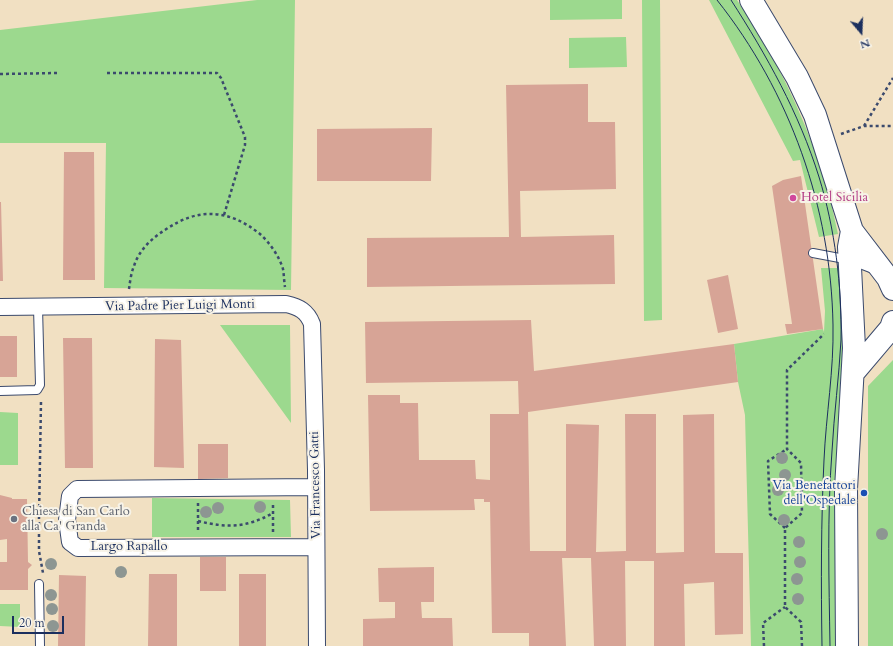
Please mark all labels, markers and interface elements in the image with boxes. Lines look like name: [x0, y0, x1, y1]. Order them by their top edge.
north arrow: [841, 12, 881, 52]
text: N: [858, 35, 872, 52]
place label: Hotel Sicilia: [801, 190, 868, 206]
marker: Hotel Sicilia: [788, 193, 798, 203]
street label: Via Padre Pier Luigi Monti: [105, 297, 255, 315]
street label: Via Francesco Gatti: [307, 431, 325, 539]
place label: Via Benefattori dell'Ospedale: [772, 478, 856, 509]
marker: Via Benefattori dell'Ospedale: [859, 488, 869, 498]
place label: Chiesa di San Carlo alla Ca' Granda: [22, 504, 130, 535]
marker: Chiesa di San Carlo alla Ca' Granda: [9, 514, 19, 524]
street label: Largo Rapallo: [91, 539, 167, 555]
scale bar: [14, 608, 66, 634]
text: 20 m: [19, 615, 45, 631]

